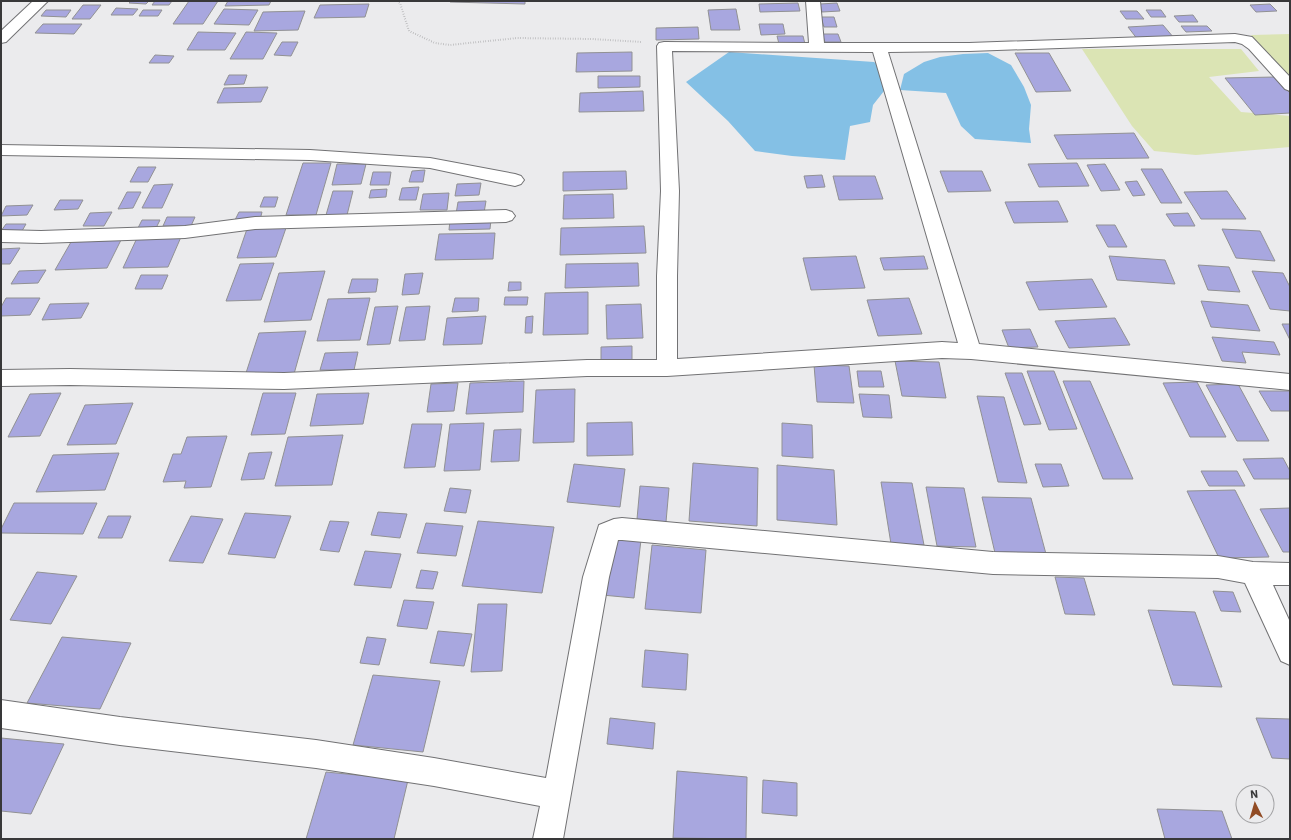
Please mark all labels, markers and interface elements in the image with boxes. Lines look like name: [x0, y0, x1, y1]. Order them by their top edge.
north arrow: [1235, 784, 1275, 824]
text: N: [1250, 787, 1259, 801]

